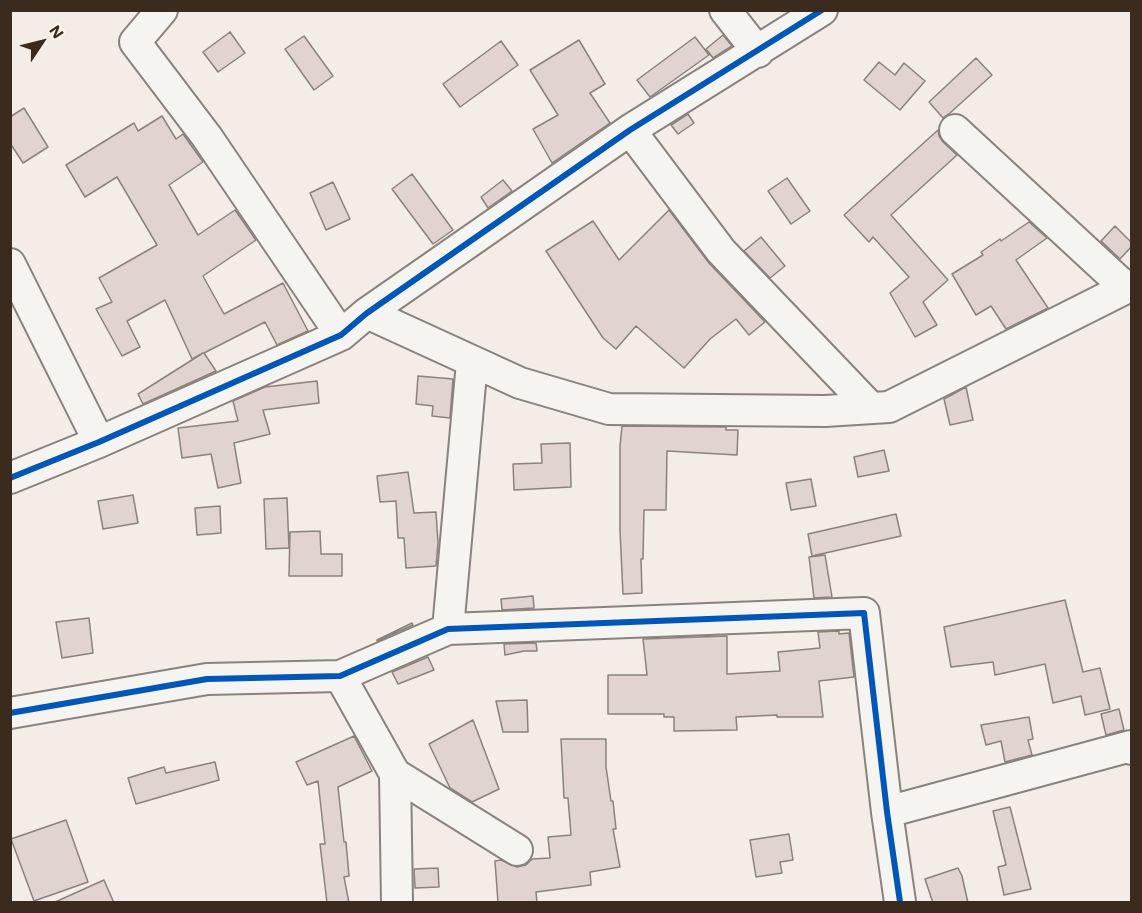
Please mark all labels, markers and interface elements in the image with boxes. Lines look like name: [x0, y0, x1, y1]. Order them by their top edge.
north arrow: [12, 12, 72, 72]
text: N: [45, 20, 69, 42]

